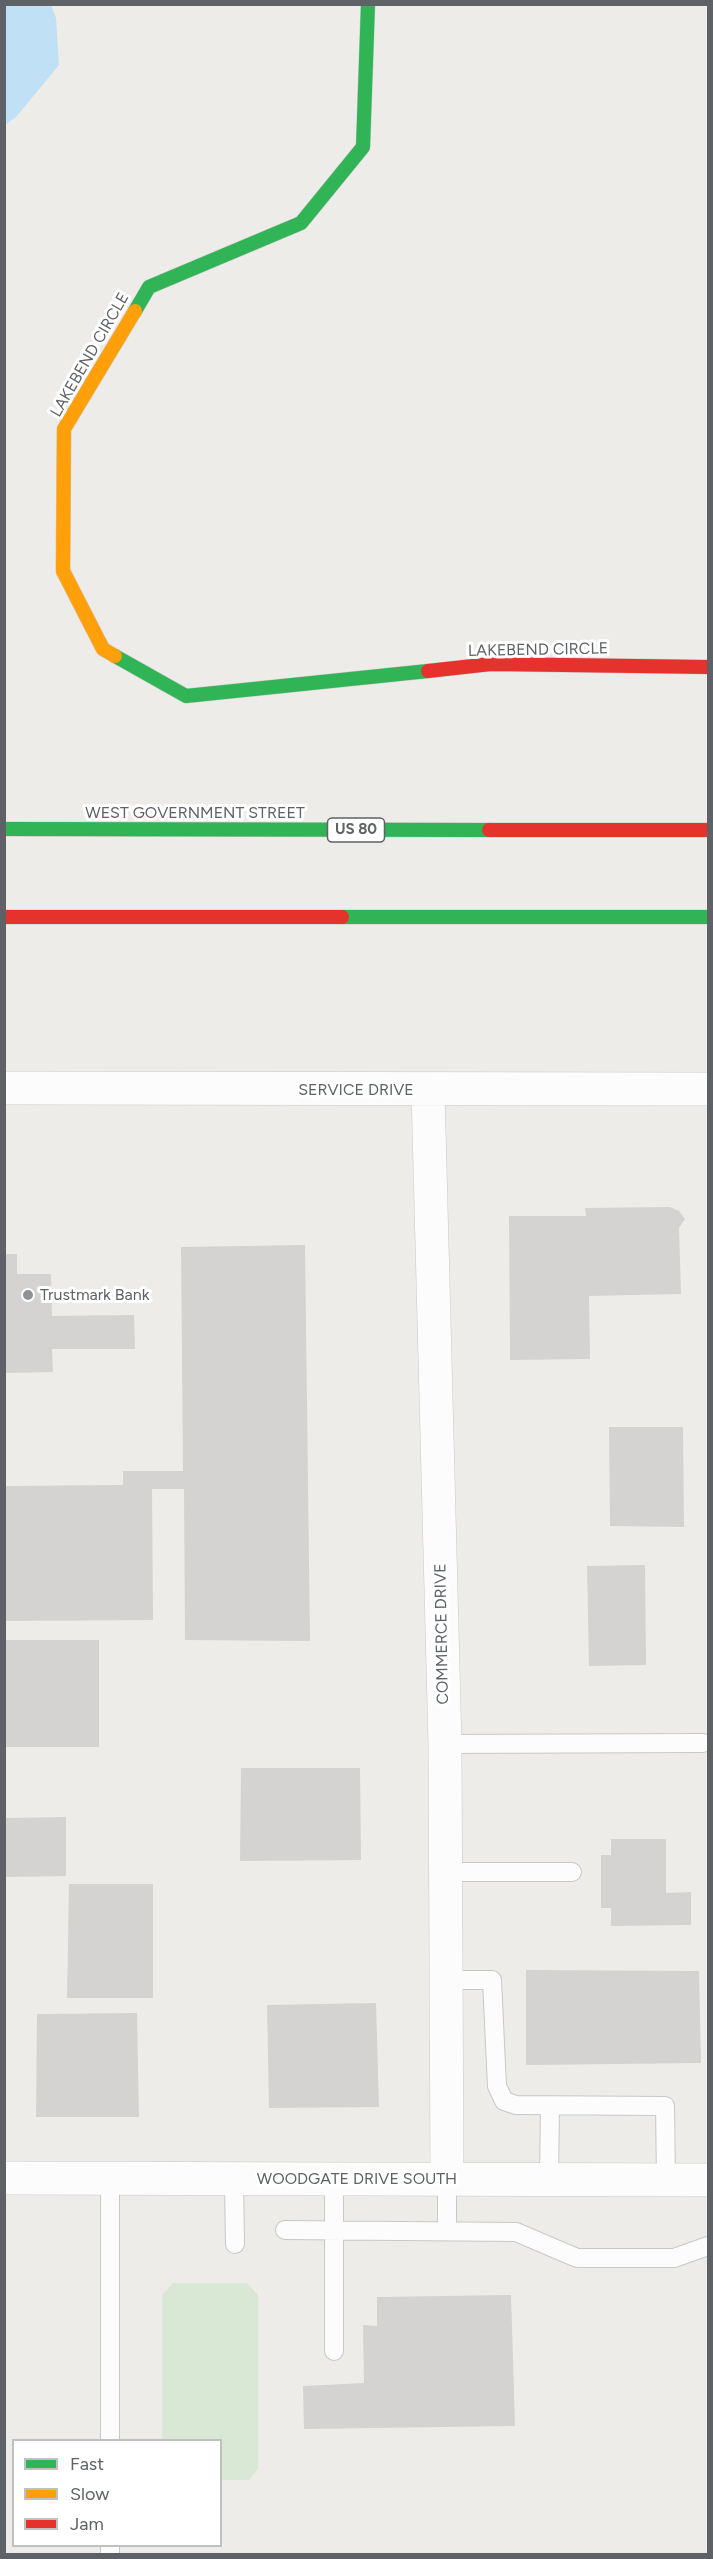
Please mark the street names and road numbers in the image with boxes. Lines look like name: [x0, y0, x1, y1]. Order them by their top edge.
street label: LAKEBEND CIRCLE: [47, 289, 133, 421]
street label: LAKEBEND CIRCLE: [468, 639, 608, 661]
street label: WEST GOVERNMENT STREET: [85, 803, 305, 823]
road number: US 80: [328, 818, 385, 842]
street label: SERVICE DRIVE: [298, 1080, 414, 1100]
street label: COMMERCE DRIVE: [431, 1563, 453, 1705]
street label: WOODGATE DRIVE SOUTH: [257, 2169, 457, 2189]

